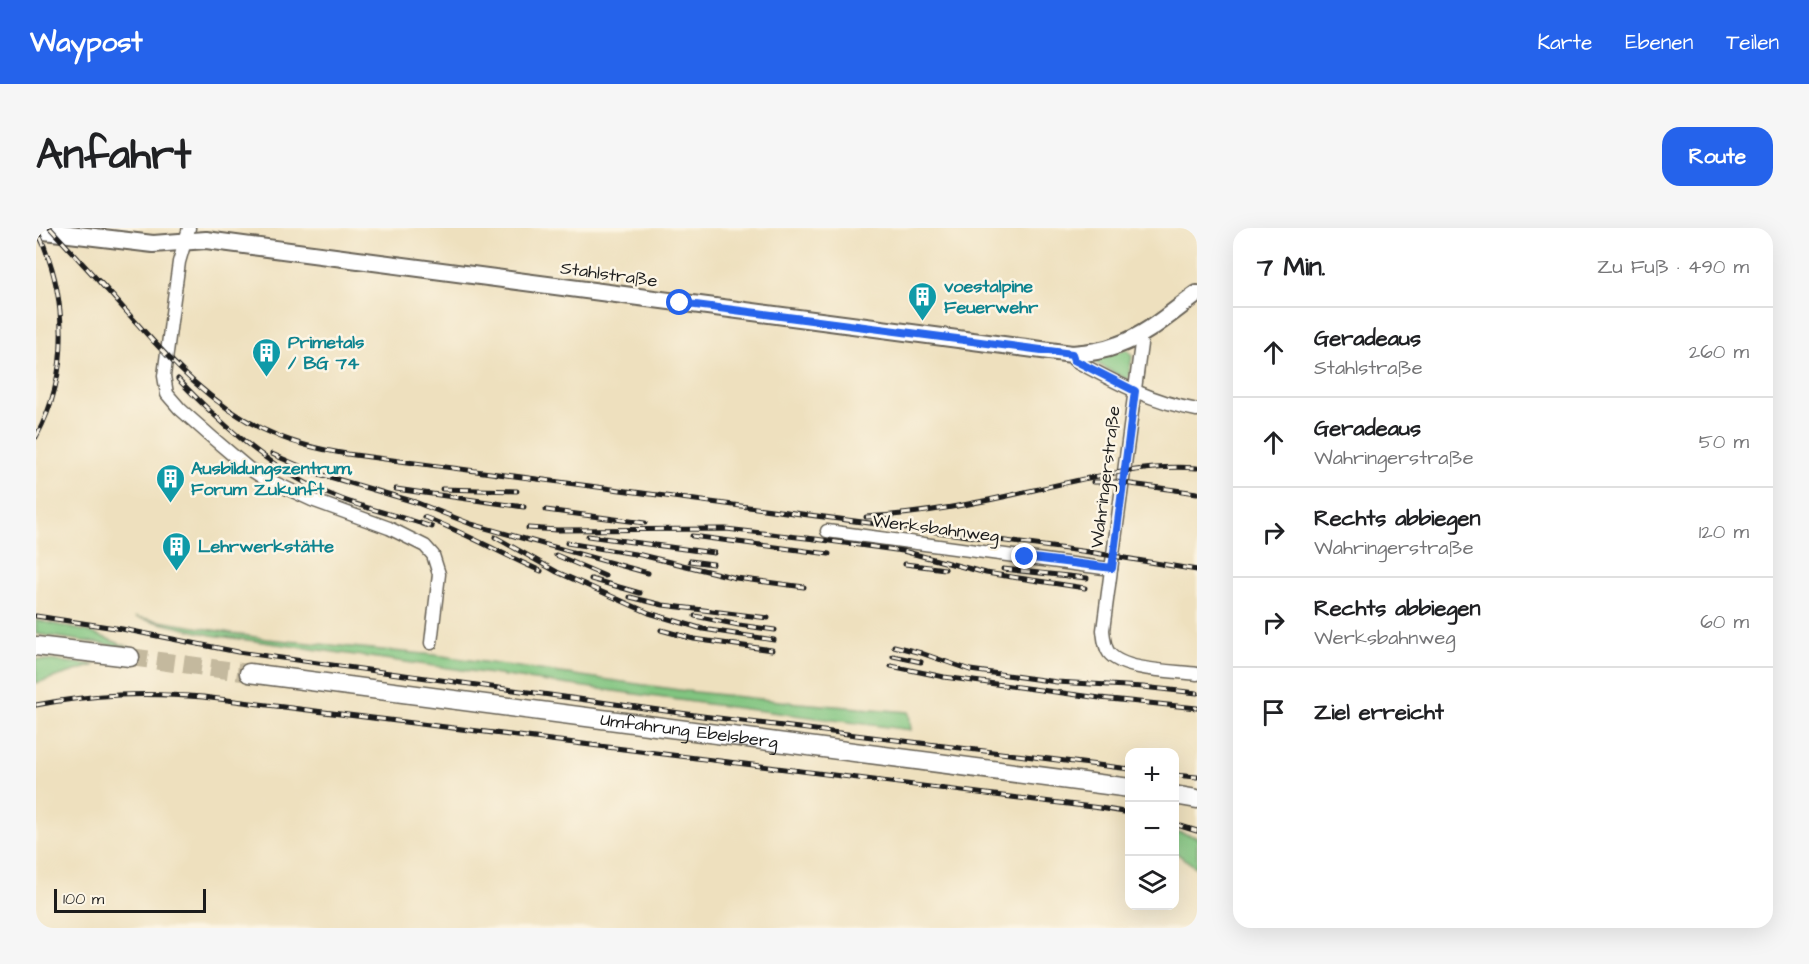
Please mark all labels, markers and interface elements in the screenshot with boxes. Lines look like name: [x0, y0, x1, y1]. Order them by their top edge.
text: Waypost: [30, 23, 143, 62]
text: Karte: [1537, 28, 1592, 57]
text: Ebenen: [1625, 28, 1693, 57]
text: Teilen: [1726, 28, 1779, 57]
text: Anfahrt: [36, 127, 191, 185]
button: Route: [1662, 127, 1773, 186]
text: 7 Min.: [1257, 249, 1326, 285]
text: Zu Fuß · 490 m: [1597, 253, 1749, 281]
street label: Stahlstraße: [559, 255, 659, 294]
place label: voestalpine Feuerwehr: [944, 274, 1038, 320]
building icon: voestalpine Feuerwehr: [907, 280, 939, 322]
route start: [666, 289, 692, 315]
text: Geradeaus: [1314, 323, 1421, 354]
place label: Primetals / BG 74: [288, 330, 364, 376]
building icon: Primetals / BG 74: [251, 336, 283, 378]
icon: ahead: [1257, 336, 1290, 369]
text: 260 m: [1689, 338, 1749, 366]
text: Stahlstraße: [1314, 354, 1423, 382]
street label: Wahringerstraße: [1084, 404, 1128, 550]
text: Geradeaus: [1314, 413, 1421, 444]
icon: ahead: [1257, 426, 1290, 459]
text: 50 m: [1699, 428, 1749, 456]
text: Wahringerstraße: [1314, 444, 1474, 472]
place label: Ausbildungszentrum, Forum Zukunft: [191, 456, 353, 502]
building icon: Ausbildungszentrum, Forum Zukunft: [154, 462, 186, 504]
text: Rechts abbiegen: [1314, 503, 1481, 534]
street label: Werksbahnweg: [871, 508, 1001, 550]
icon: right: [1257, 516, 1290, 549]
text: 120 m: [1699, 518, 1749, 546]
building icon: Lehrwerkstätte: [161, 530, 193, 572]
place label: Lehrwerkstätte: [198, 534, 334, 559]
text: Wahringerstraße: [1314, 534, 1474, 562]
route end: [1011, 543, 1037, 569]
text: Rechts abbiegen: [1314, 593, 1481, 624]
icon: right: [1257, 606, 1290, 639]
text: 60 m: [1700, 608, 1749, 636]
text: Werksbahnweg: [1314, 624, 1456, 652]
icon: arrive: [1257, 696, 1290, 729]
text: Ziel erreicht: [1314, 697, 1444, 728]
street label: Umfahrung Ebelsberg: [599, 707, 780, 756]
map controls: [1125, 748, 1179, 910]
button: +: [1125, 748, 1179, 802]
button: −: [1125, 802, 1179, 856]
button: layers: [1125, 856, 1179, 910]
scale bar: [54, 886, 206, 914]
text: 100 m: [63, 888, 104, 910]

